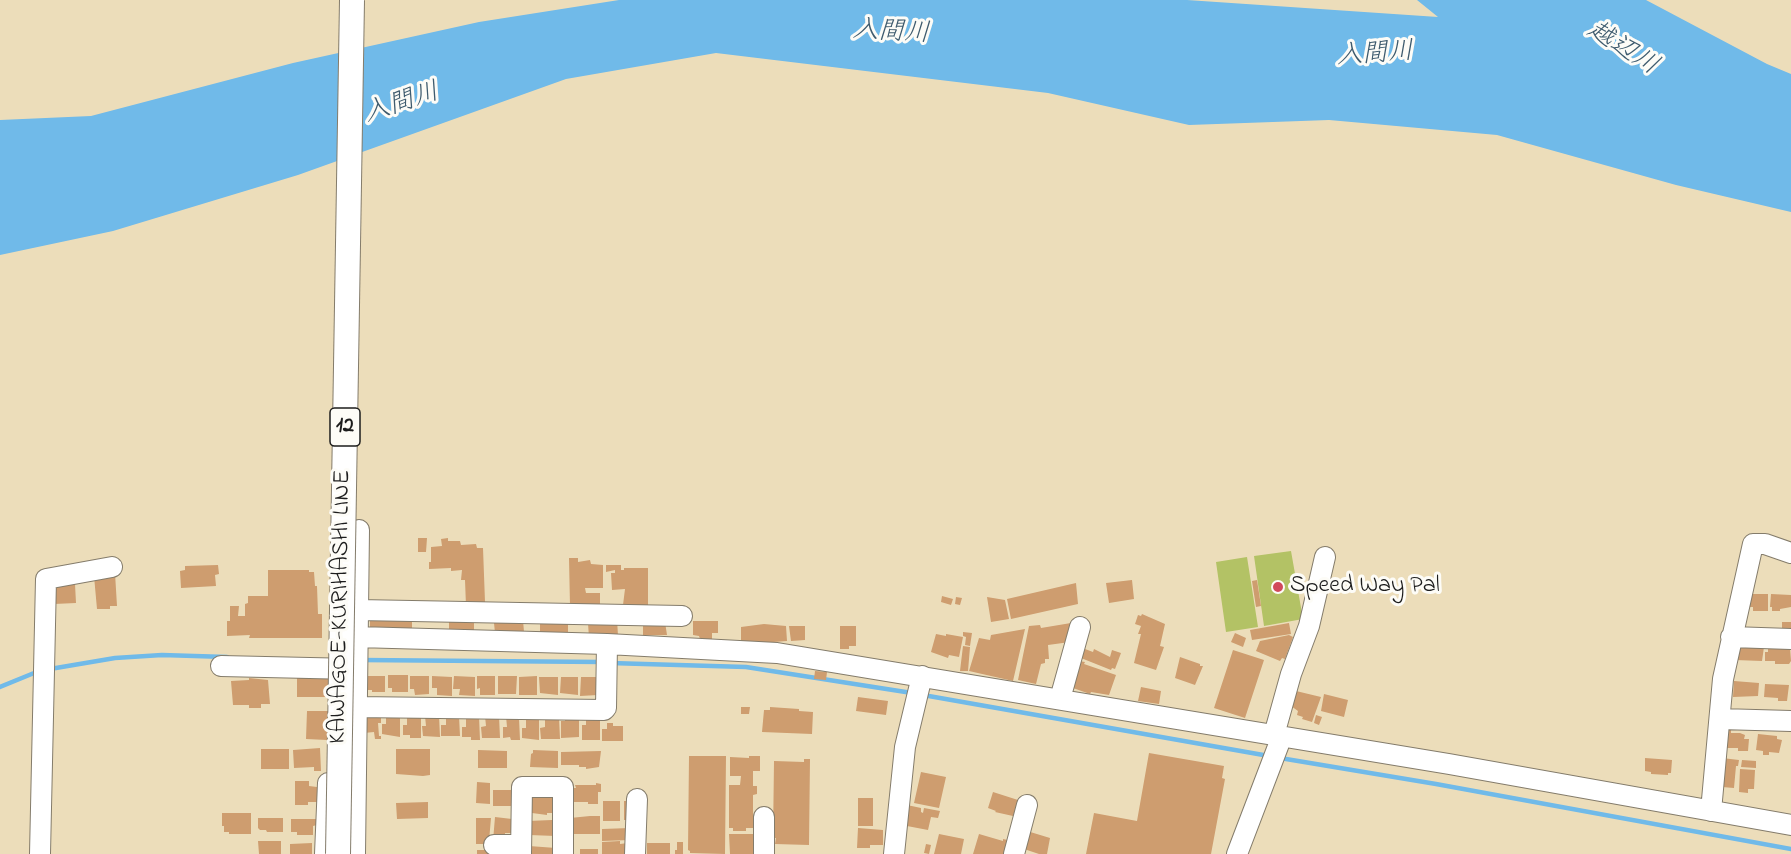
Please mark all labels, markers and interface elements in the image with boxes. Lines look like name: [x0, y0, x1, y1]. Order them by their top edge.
water label: 入間川: [851, 16, 931, 52]
water label: 越辺川: [1581, 16, 1663, 84]
water label: 入間川: [1335, 38, 1415, 74]
water label: 入間川: [360, 78, 444, 132]
road number: 12: [330, 408, 360, 446]
street label: KAWAGOE-KURIHASHI LINE: [325, 470, 359, 744]
place label: Speed Way Pal: [1290, 573, 1440, 601]
marker: Speed Way Pal: [1271, 580, 1285, 594]

